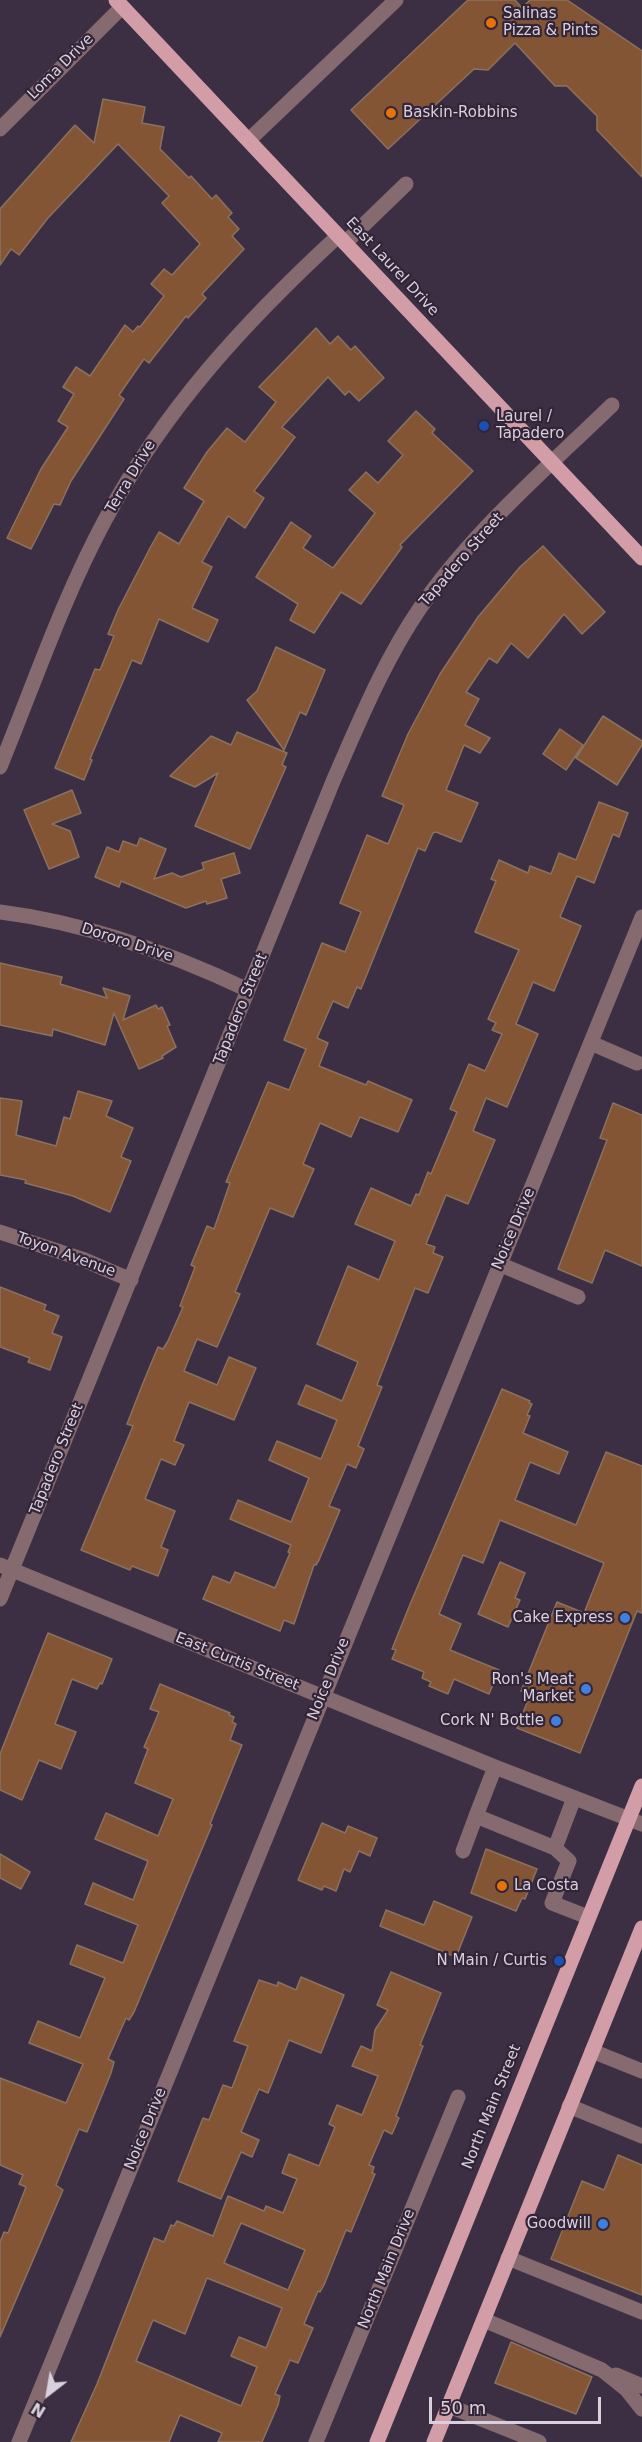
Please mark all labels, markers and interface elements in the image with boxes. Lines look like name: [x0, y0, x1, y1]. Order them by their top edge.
place label: Salinas Pizza & Pints: [503, 5, 598, 40]
marker: Salinas Pizza & Pints: [484, 16, 498, 30]
street label: Loma Drive: [24, 30, 98, 104]
place label: Baskin-Robbins: [403, 104, 518, 122]
marker: Baskin-Robbins: [384, 106, 398, 120]
street label: East Laurel Drive: [342, 214, 442, 320]
place label: Laurel / Tapadero: [496, 408, 564, 443]
marker: Laurel / Tapadero: [477, 419, 491, 433]
street label: Terra Drive: [102, 437, 160, 517]
street label: Tapadero Street: [416, 509, 508, 611]
street label: Dororo Drive: [79, 920, 175, 966]
street label: Tapadero Street: [210, 951, 272, 1067]
street label: Noice Drive: [489, 1186, 539, 1272]
street label: Toyon Avenue: [14, 1229, 118, 1281]
street label: Tapadero Street: [26, 1401, 88, 1517]
place label: Cake Express: [513, 1609, 613, 1627]
marker: Cake Express: [618, 1611, 632, 1625]
street label: East Curtis Street: [173, 1629, 301, 1695]
street label: Noice Drive: [304, 1635, 354, 1723]
place label: Ron's Meat Market: [492, 1671, 574, 1706]
marker: Ron's Meat Market: [579, 1682, 593, 1696]
place label: Cork N' Bottle: [440, 1712, 544, 1730]
marker: Cork N' Bottle: [549, 1714, 563, 1728]
place label: La Costa: [514, 1877, 579, 1895]
marker: La Costa: [495, 1879, 509, 1893]
place label: N Main / Curtis: [437, 1952, 547, 1970]
marker: N Main / Curtis: [552, 1954, 566, 1968]
street label: North Main Street: [459, 2042, 525, 2172]
street label: Noice Drive: [121, 2085, 171, 2173]
street label: North Main Drive: [355, 2207, 419, 2331]
place label: Goodwill: [527, 2215, 591, 2233]
marker: Goodwill: [596, 2217, 610, 2231]
north arrow: [18, 2364, 78, 2424]
scale bar: [432, 2385, 604, 2423]
text: 50 m: [440, 2397, 486, 2418]
text: N: [28, 2398, 49, 2421]

